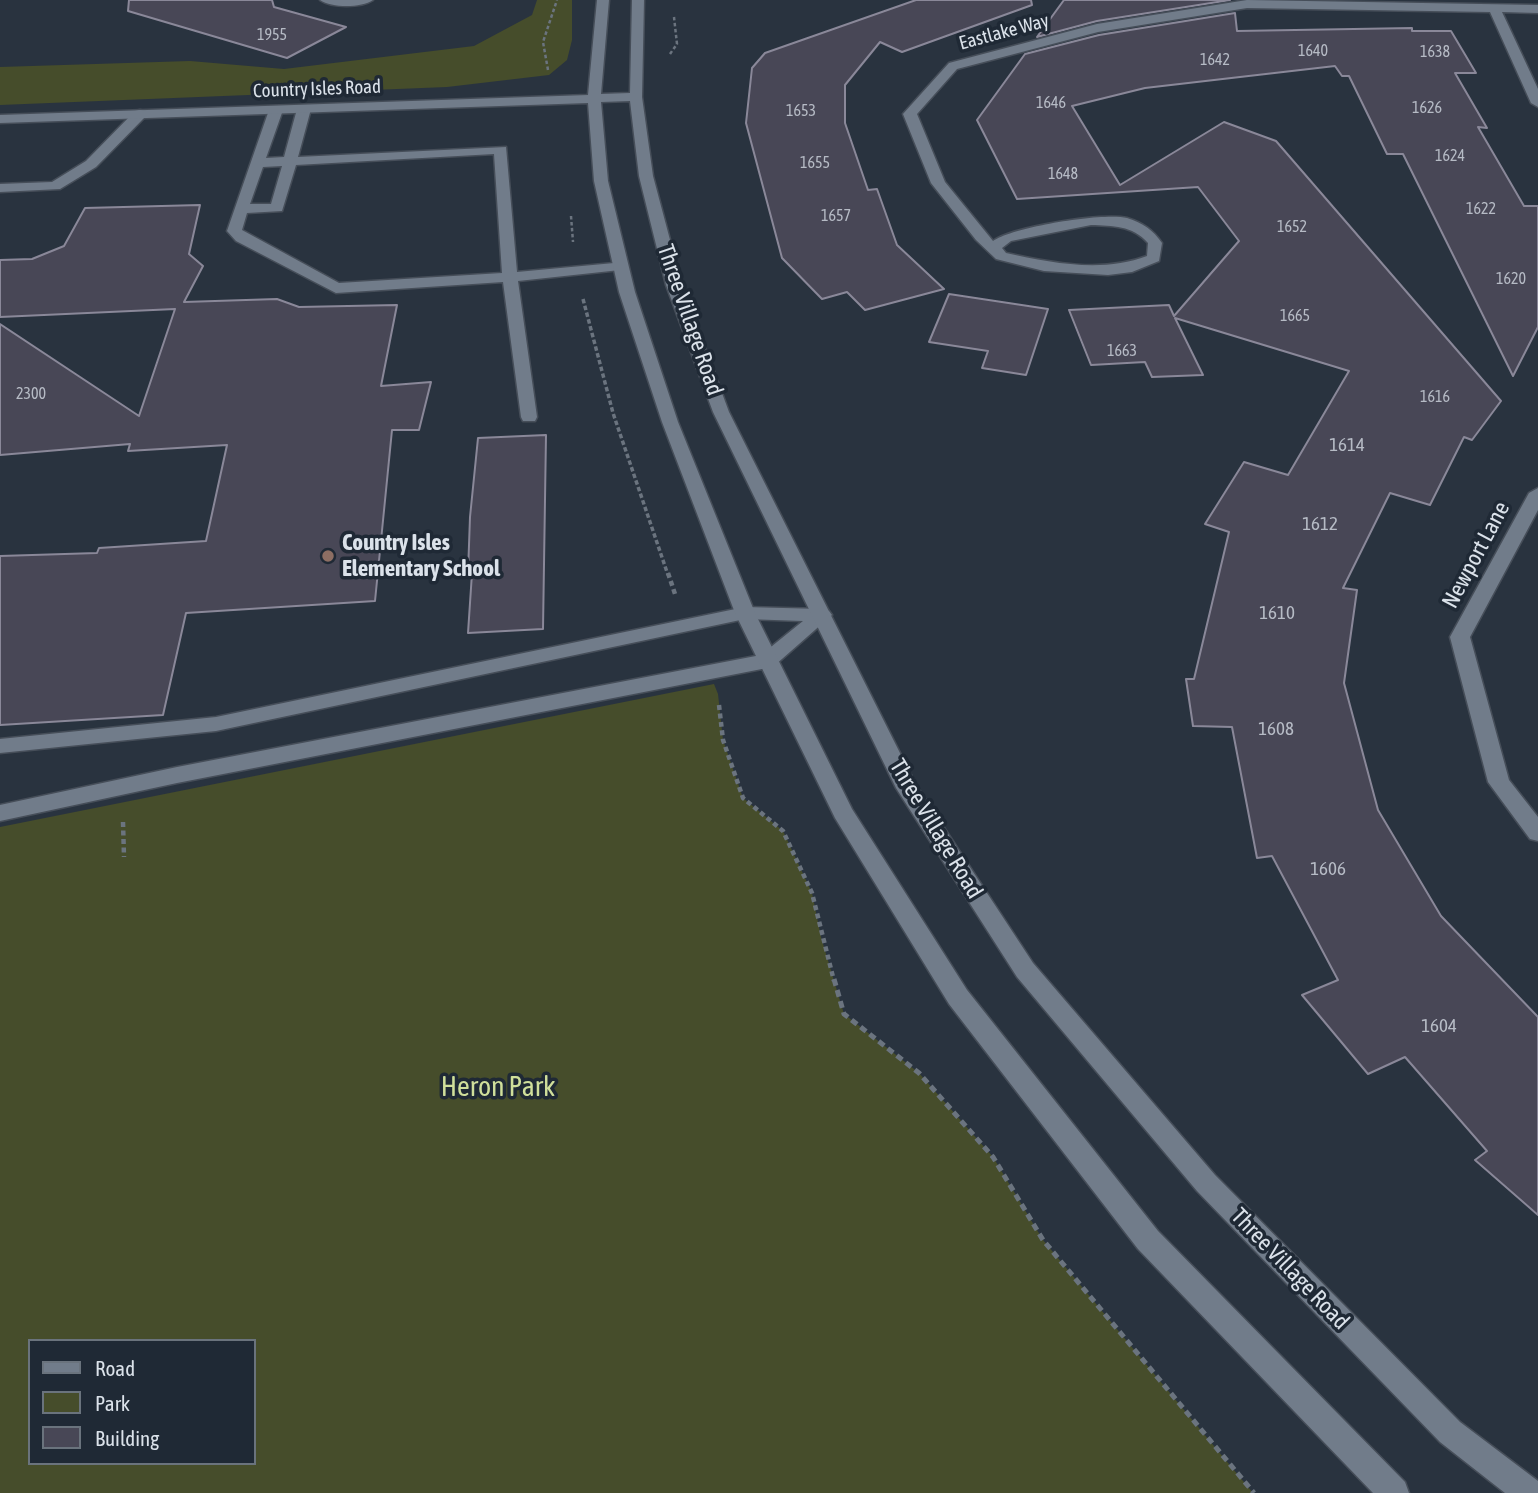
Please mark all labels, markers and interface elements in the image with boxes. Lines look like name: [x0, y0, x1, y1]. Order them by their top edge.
street label: Eastlake Way: [957, 9, 1051, 55]
house number: 1955: [257, 25, 287, 45]
house number: 1640: [1298, 41, 1328, 61]
house number: 1638: [1420, 42, 1450, 62]
house number: 1642: [1200, 50, 1230, 70]
street label: Country Isles Road: [253, 75, 381, 103]
house number: 1646: [1036, 93, 1066, 113]
house number: 1626: [1412, 98, 1442, 118]
house number: 1653: [786, 101, 816, 121]
house number: 1624: [1435, 146, 1465, 166]
house number: 1655: [800, 153, 830, 173]
house number: 1648: [1048, 164, 1078, 184]
house number: 1622: [1466, 199, 1496, 219]
house number: 1657: [821, 206, 851, 226]
house number: 1652: [1277, 217, 1307, 237]
street label: Three Village Road: [651, 241, 729, 399]
house number: 1620: [1496, 269, 1526, 289]
house number: 1665: [1280, 306, 1310, 326]
house number: 1663: [1107, 341, 1137, 361]
house number: 2300: [16, 384, 46, 404]
house number: 1616: [1420, 387, 1450, 407]
house number: 1614: [1329, 434, 1365, 456]
street label: Newport Lane: [1436, 497, 1516, 613]
house number: 1612: [1302, 513, 1338, 535]
place label: Country Isles Elementary School: [342, 529, 500, 583]
marker: Country Isles Elementary School: [320, 548, 336, 564]
house number: 1610: [1259, 602, 1295, 624]
house number: 1608: [1258, 718, 1294, 740]
street label: Three Village Road: [884, 754, 988, 904]
house number: 1606: [1310, 858, 1346, 880]
house number: 1604: [1421, 1015, 1457, 1037]
park label: Heron Park: [441, 1070, 555, 1104]
street label: Three Village Road: [1225, 1203, 1355, 1335]
legend: [28, 1339, 256, 1465]
text: Road: [95, 1356, 135, 1380]
text: Park: [95, 1391, 130, 1415]
text: Building: [95, 1426, 159, 1450]

